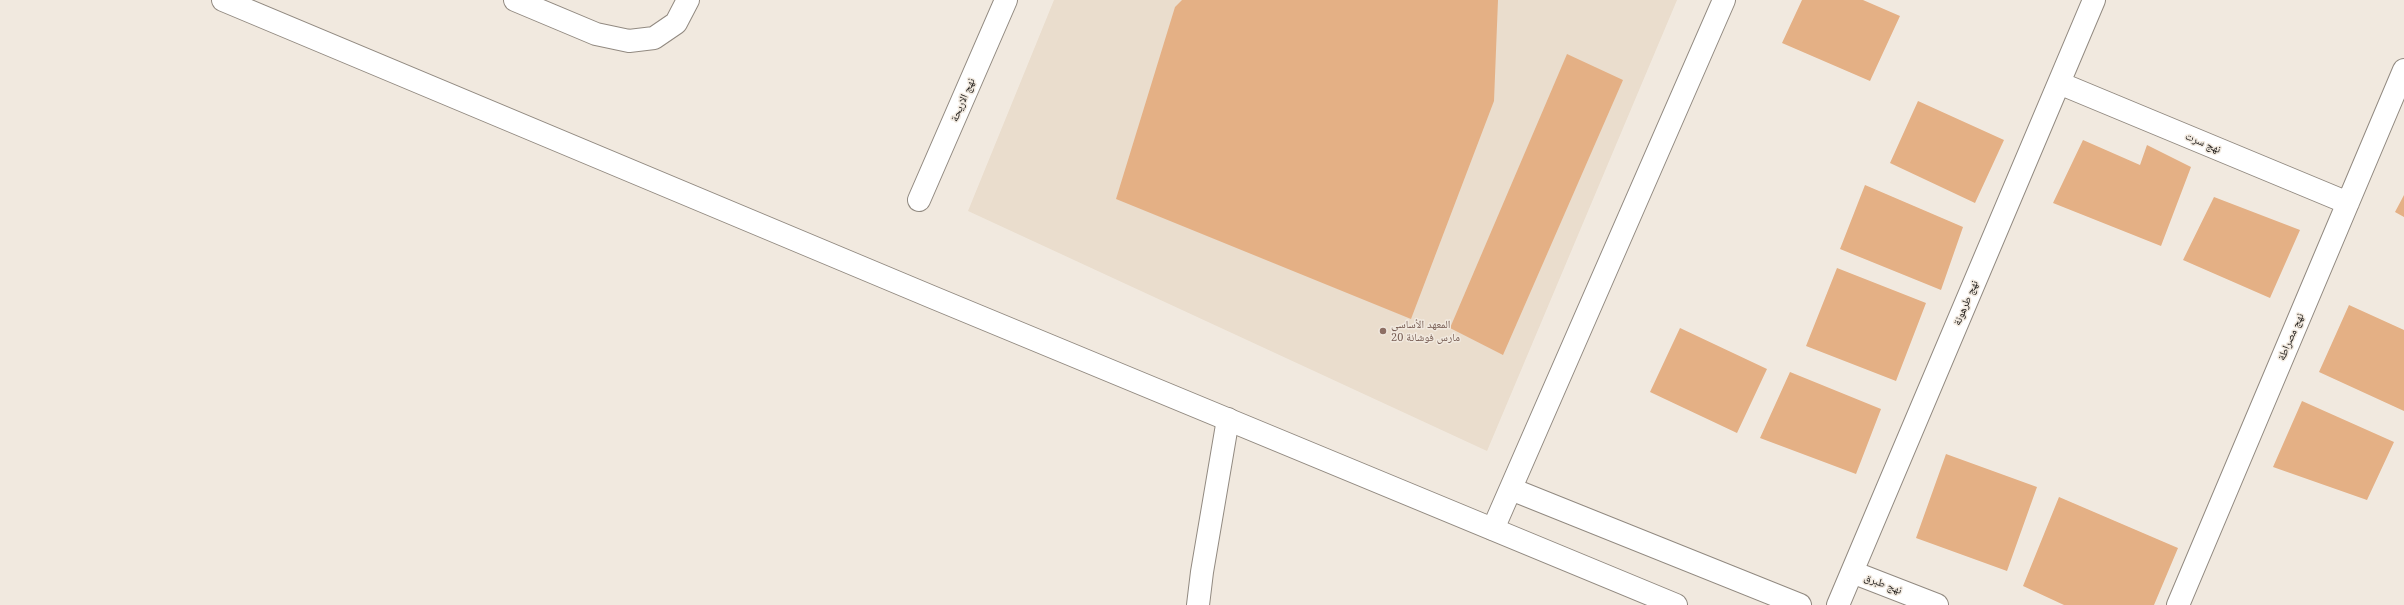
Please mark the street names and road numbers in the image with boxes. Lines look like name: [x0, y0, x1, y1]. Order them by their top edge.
street label: نهج الاريحة: [948, 76, 978, 124]
street label: نهج سرت: [2183, 130, 2223, 156]
street label: نهج طرهونة: [1951, 278, 1981, 328]
street label: نهج مصراطة: [2275, 311, 2307, 363]
street label: نهج طبرق: [1862, 571, 1904, 597]

